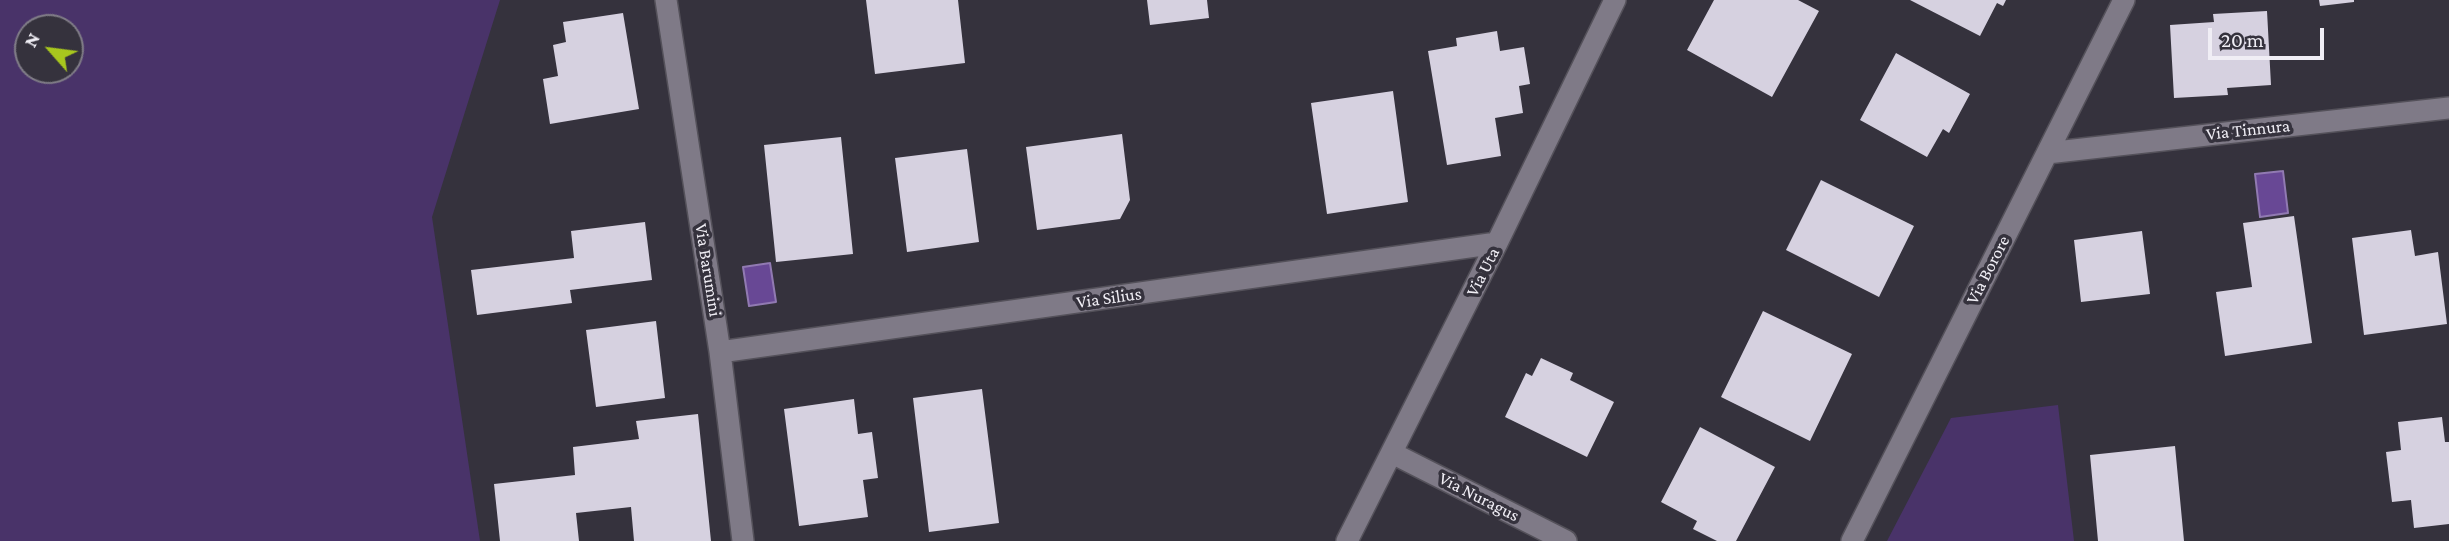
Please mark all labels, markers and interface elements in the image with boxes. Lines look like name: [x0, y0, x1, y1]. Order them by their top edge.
north arrow: [14, 14, 84, 84]
scale bar: [2211, 14, 2326, 58]
text: 20 m: [2221, 28, 2264, 52]
text: N: [19, 29, 44, 51]
street label: Via Tinnura: [2205, 115, 2291, 145]
street label: Via Barumini: [690, 222, 726, 318]
street label: Via Borore: [1962, 232, 2014, 308]
street label: Via Uta: [1462, 244, 1504, 300]
street label: Via Silius: [1075, 283, 1143, 313]
street label: Via Nuragus: [1435, 468, 1523, 526]

